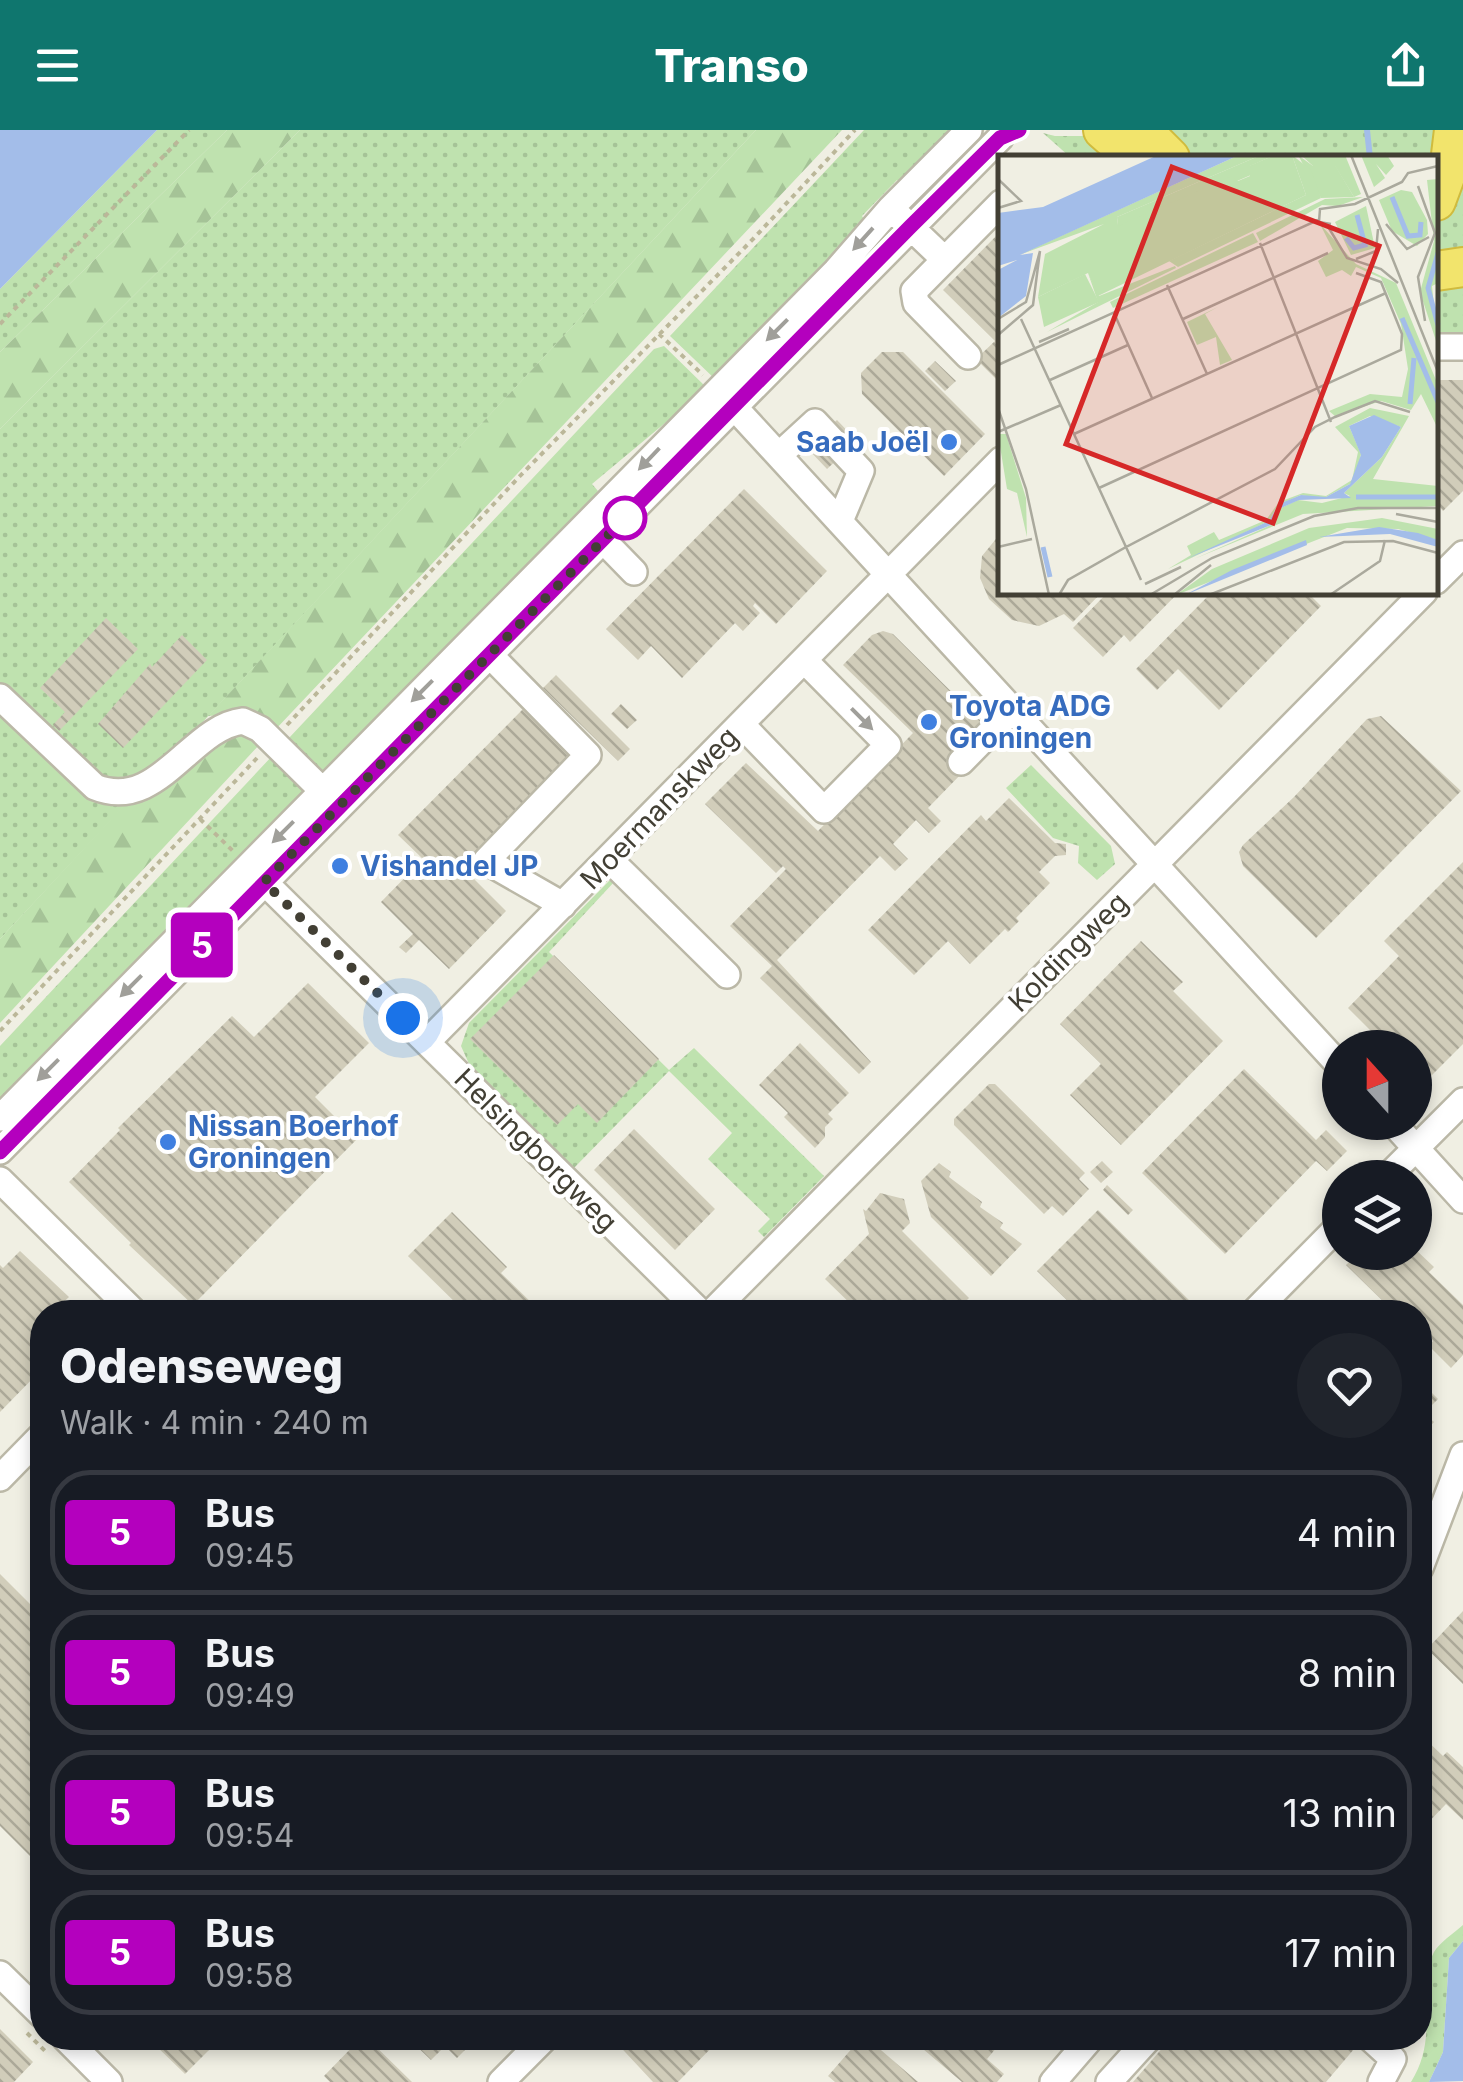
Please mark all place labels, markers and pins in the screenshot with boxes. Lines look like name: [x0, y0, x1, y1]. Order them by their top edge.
place label: Saab Joël: [796, 425, 929, 459]
marker: Saab Joël: [938, 431, 960, 453]
unlabelled marker: [604, 497, 646, 539]
place label: Toyota ADG Groningen: [949, 689, 1111, 755]
marker: Toyota ADG Groningen: [918, 711, 940, 733]
place label: Vishandel JP: [360, 849, 538, 883]
marker: Vishandel JP: [329, 855, 351, 877]
place label: Nissan Boerhof Groningen: [188, 1109, 399, 1175]
marker: Nissan Boerhof Groningen: [157, 1131, 179, 1153]

